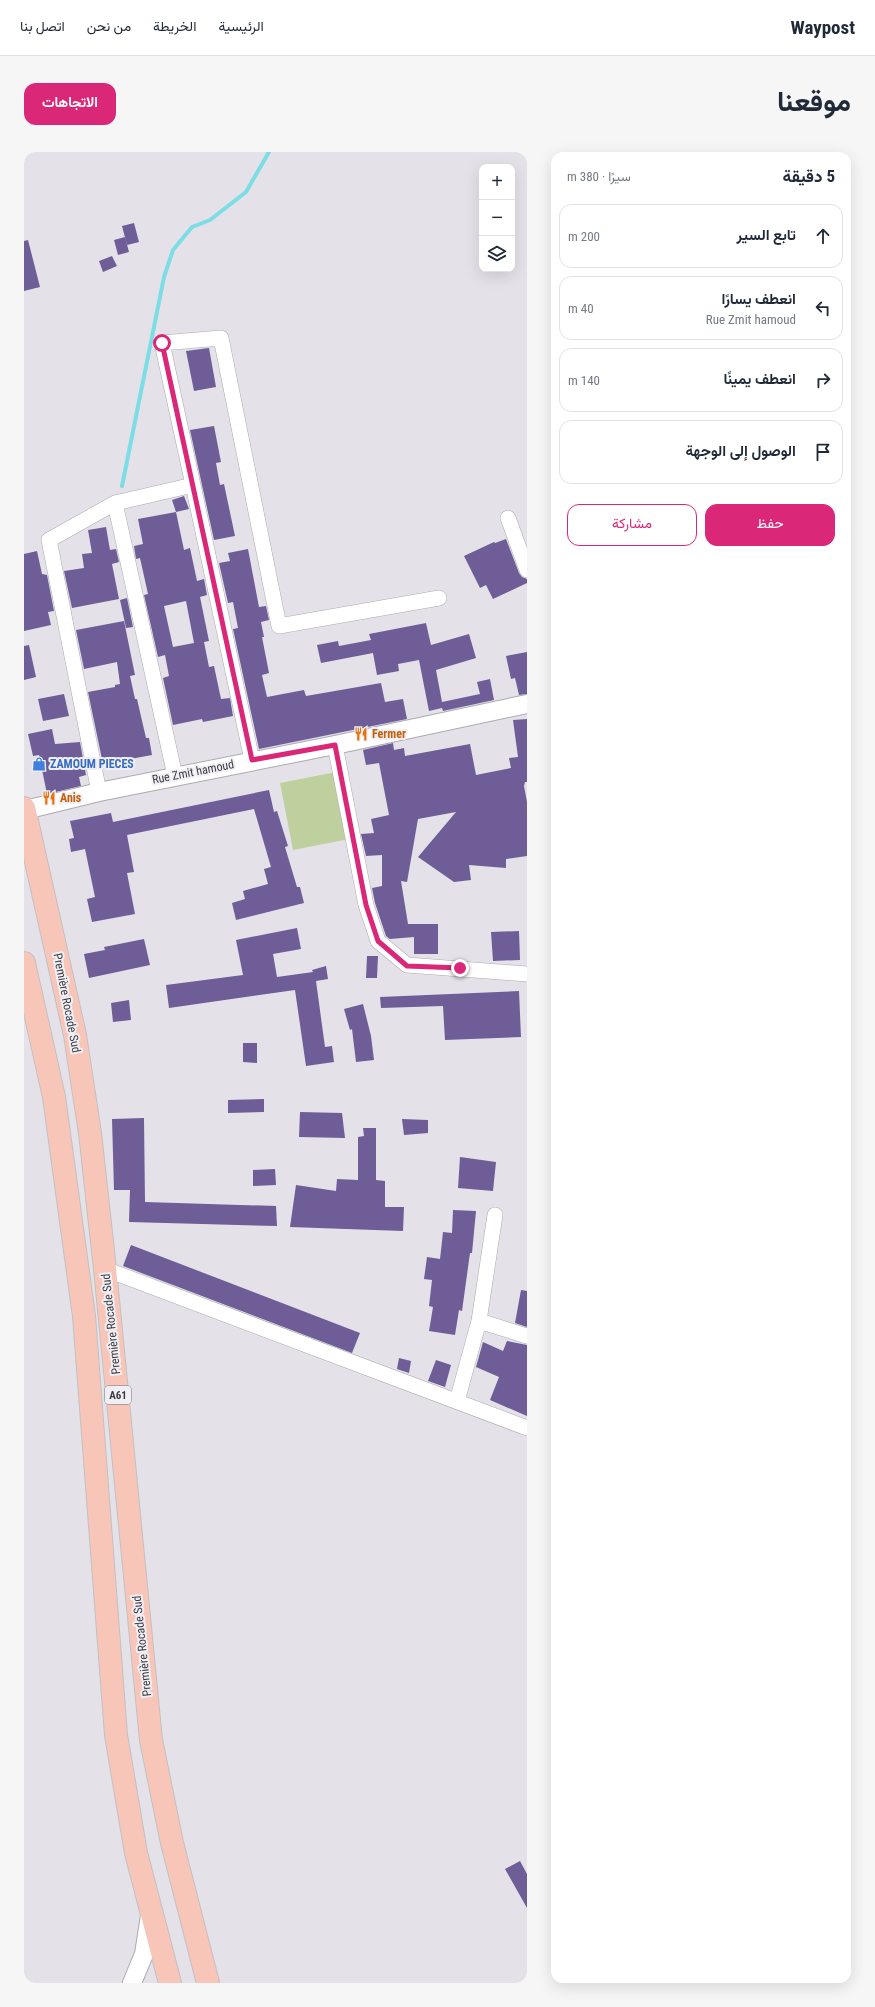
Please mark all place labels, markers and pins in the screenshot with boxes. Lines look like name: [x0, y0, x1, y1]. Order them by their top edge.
restaurant icon: Fermer: [353, 726, 369, 742]
place label: Fermer: [372, 727, 406, 741]
shop icon: ZAMOUM PIECES: [31, 756, 47, 772]
place label: ZAMOUM PIECES: [50, 757, 134, 771]
restaurant icon: Anis: [41, 790, 57, 806]
place label: Anis: [60, 791, 82, 805]

